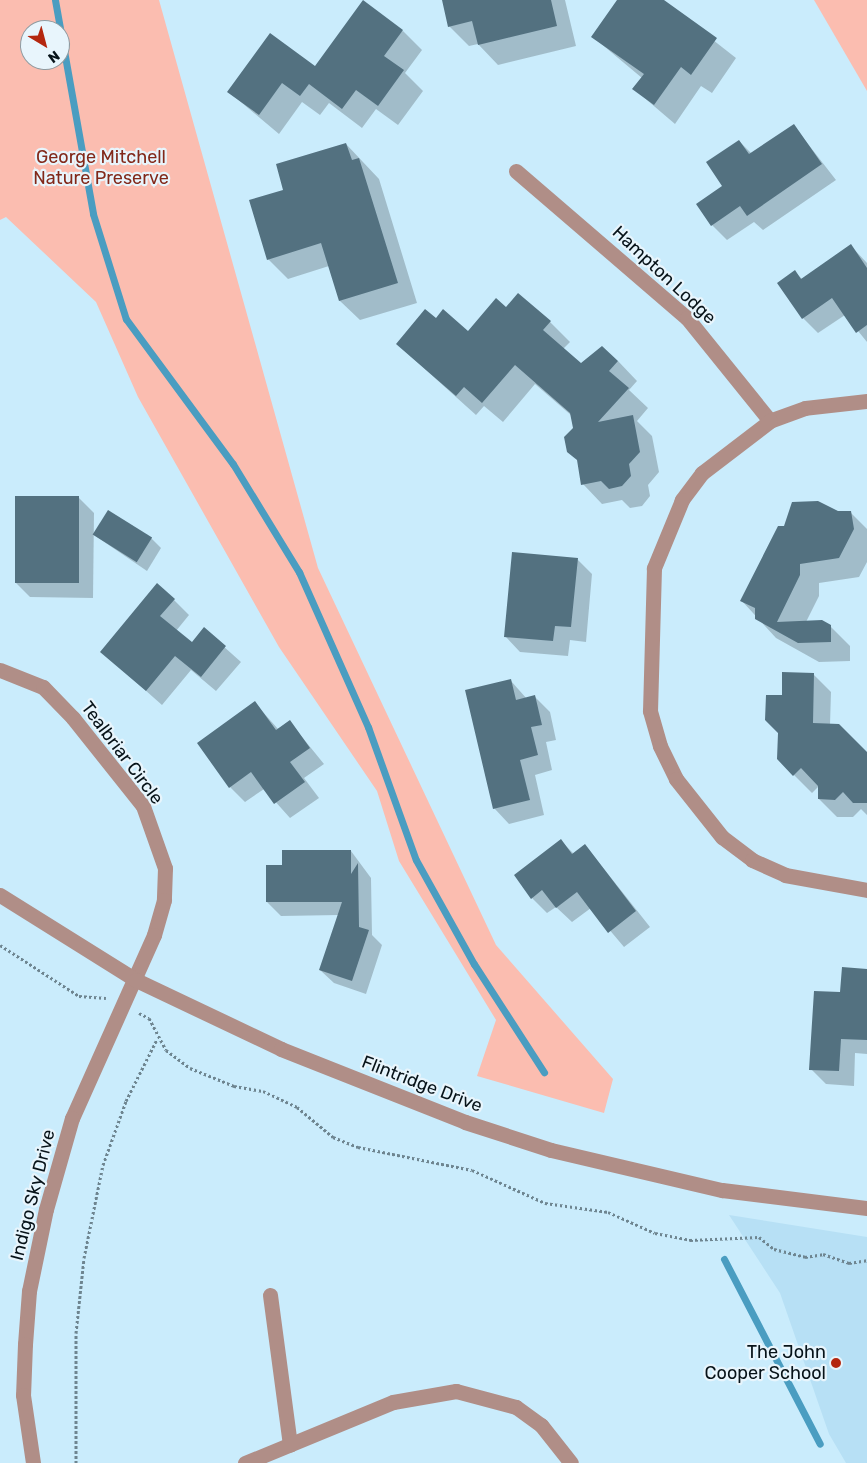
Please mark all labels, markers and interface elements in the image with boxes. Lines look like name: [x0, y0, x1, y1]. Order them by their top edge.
north arrow: [20, 20, 70, 70]
text: N: [45, 47, 63, 66]
park label: George Mitchell Nature Preserve: [33, 147, 169, 190]
street label: Hampton Lodge: [608, 221, 720, 329]
street label: Tealbriar Circle: [76, 697, 168, 809]
street label: Flintridge Drive: [359, 1051, 485, 1117]
street label: Indigo Sky Drive: [6, 1127, 60, 1263]
place label: The John Cooper School: [704, 1342, 826, 1385]
marker: The John Cooper School: [830, 1357, 842, 1369]

